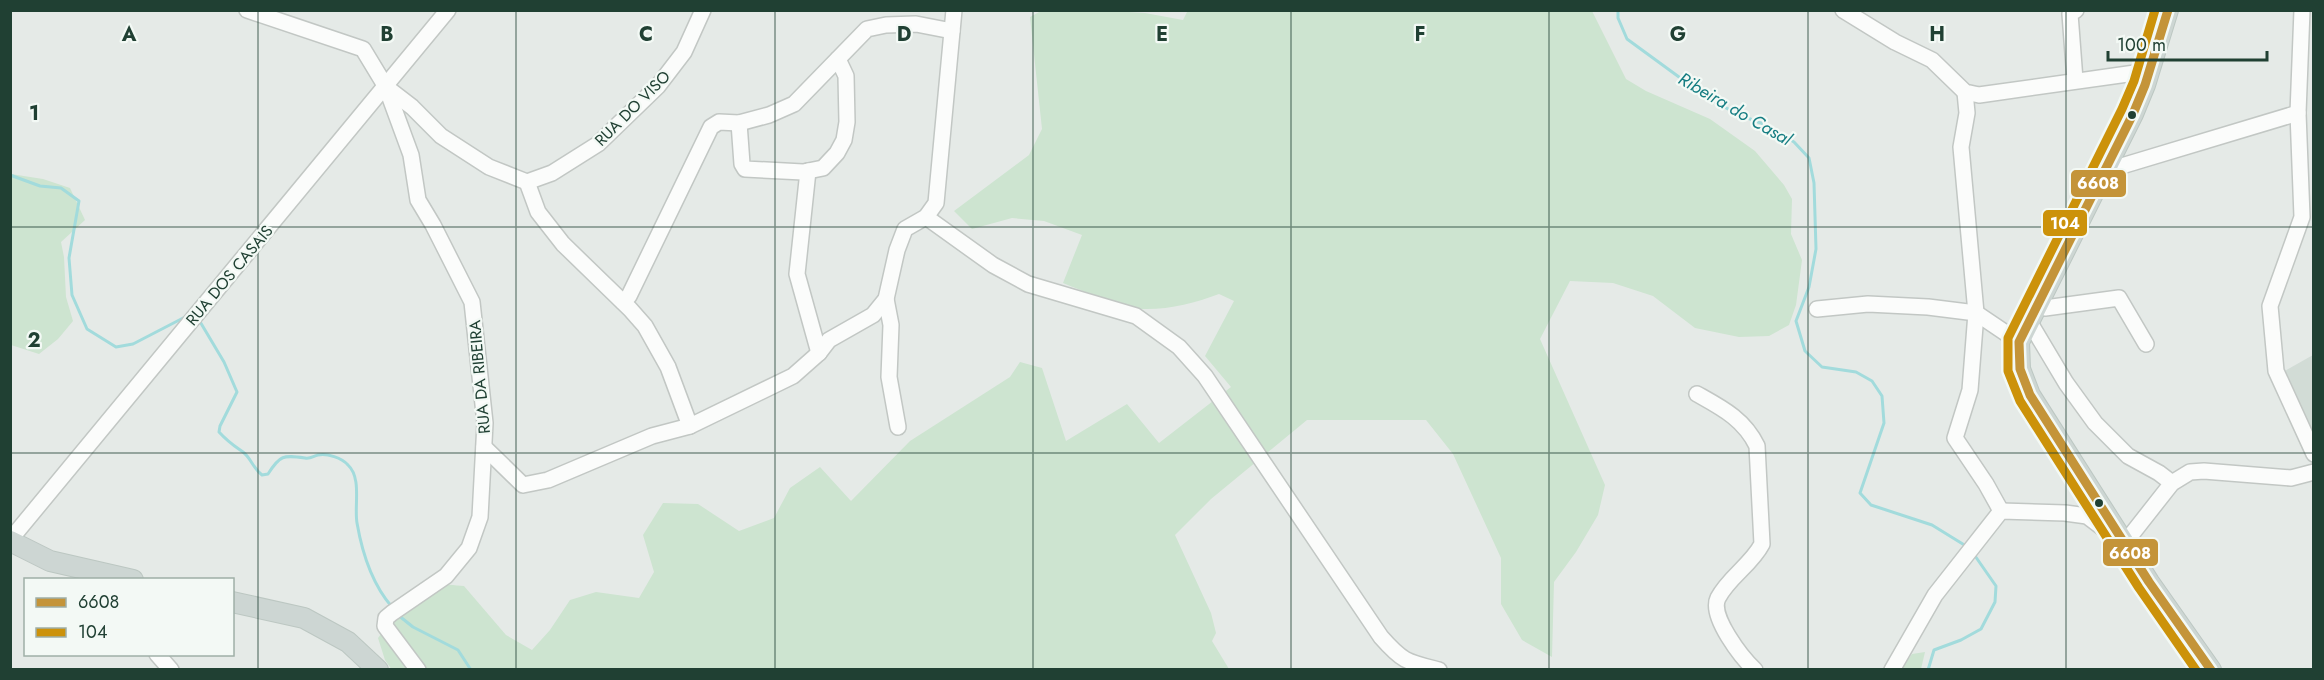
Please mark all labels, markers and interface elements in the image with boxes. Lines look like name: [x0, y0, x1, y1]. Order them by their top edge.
text: A: [121, 20, 137, 49]
text: B: [380, 20, 394, 49]
text: C: [639, 20, 653, 49]
text: D: [897, 20, 911, 49]
text: E: [1156, 20, 1168, 49]
text: F: [1414, 20, 1426, 49]
text: G: [1670, 20, 1686, 49]
text: H: [1929, 20, 1945, 49]
scale bar: [2108, 24, 2267, 62]
text: 100 m: [2117, 32, 2166, 58]
street label: RUA DO VISO: [589, 65, 675, 151]
water label: Ribeira do Casal: [1674, 66, 1797, 153]
text: 1: [29, 99, 39, 128]
unlabelled marker: [2126, 109, 2138, 121]
line badge: 6608: [2070, 169, 2127, 198]
text: 6608: [2077, 172, 2119, 195]
line badge: 104: [2042, 209, 2088, 237]
text: 104: [2050, 212, 2080, 235]
street label: RUA DOS CASAIS: [180, 220, 278, 330]
street label: RUA DA RIBEIRA: [463, 319, 496, 435]
text: 2: [27, 326, 41, 355]
unlabelled marker: [2093, 497, 2105, 509]
line badge: 6608: [2102, 538, 2159, 567]
text: 6608: [2109, 542, 2151, 565]
legend: [24, 578, 234, 656]
text: 6608: [78, 589, 119, 615]
text: 104: [78, 619, 107, 645]

